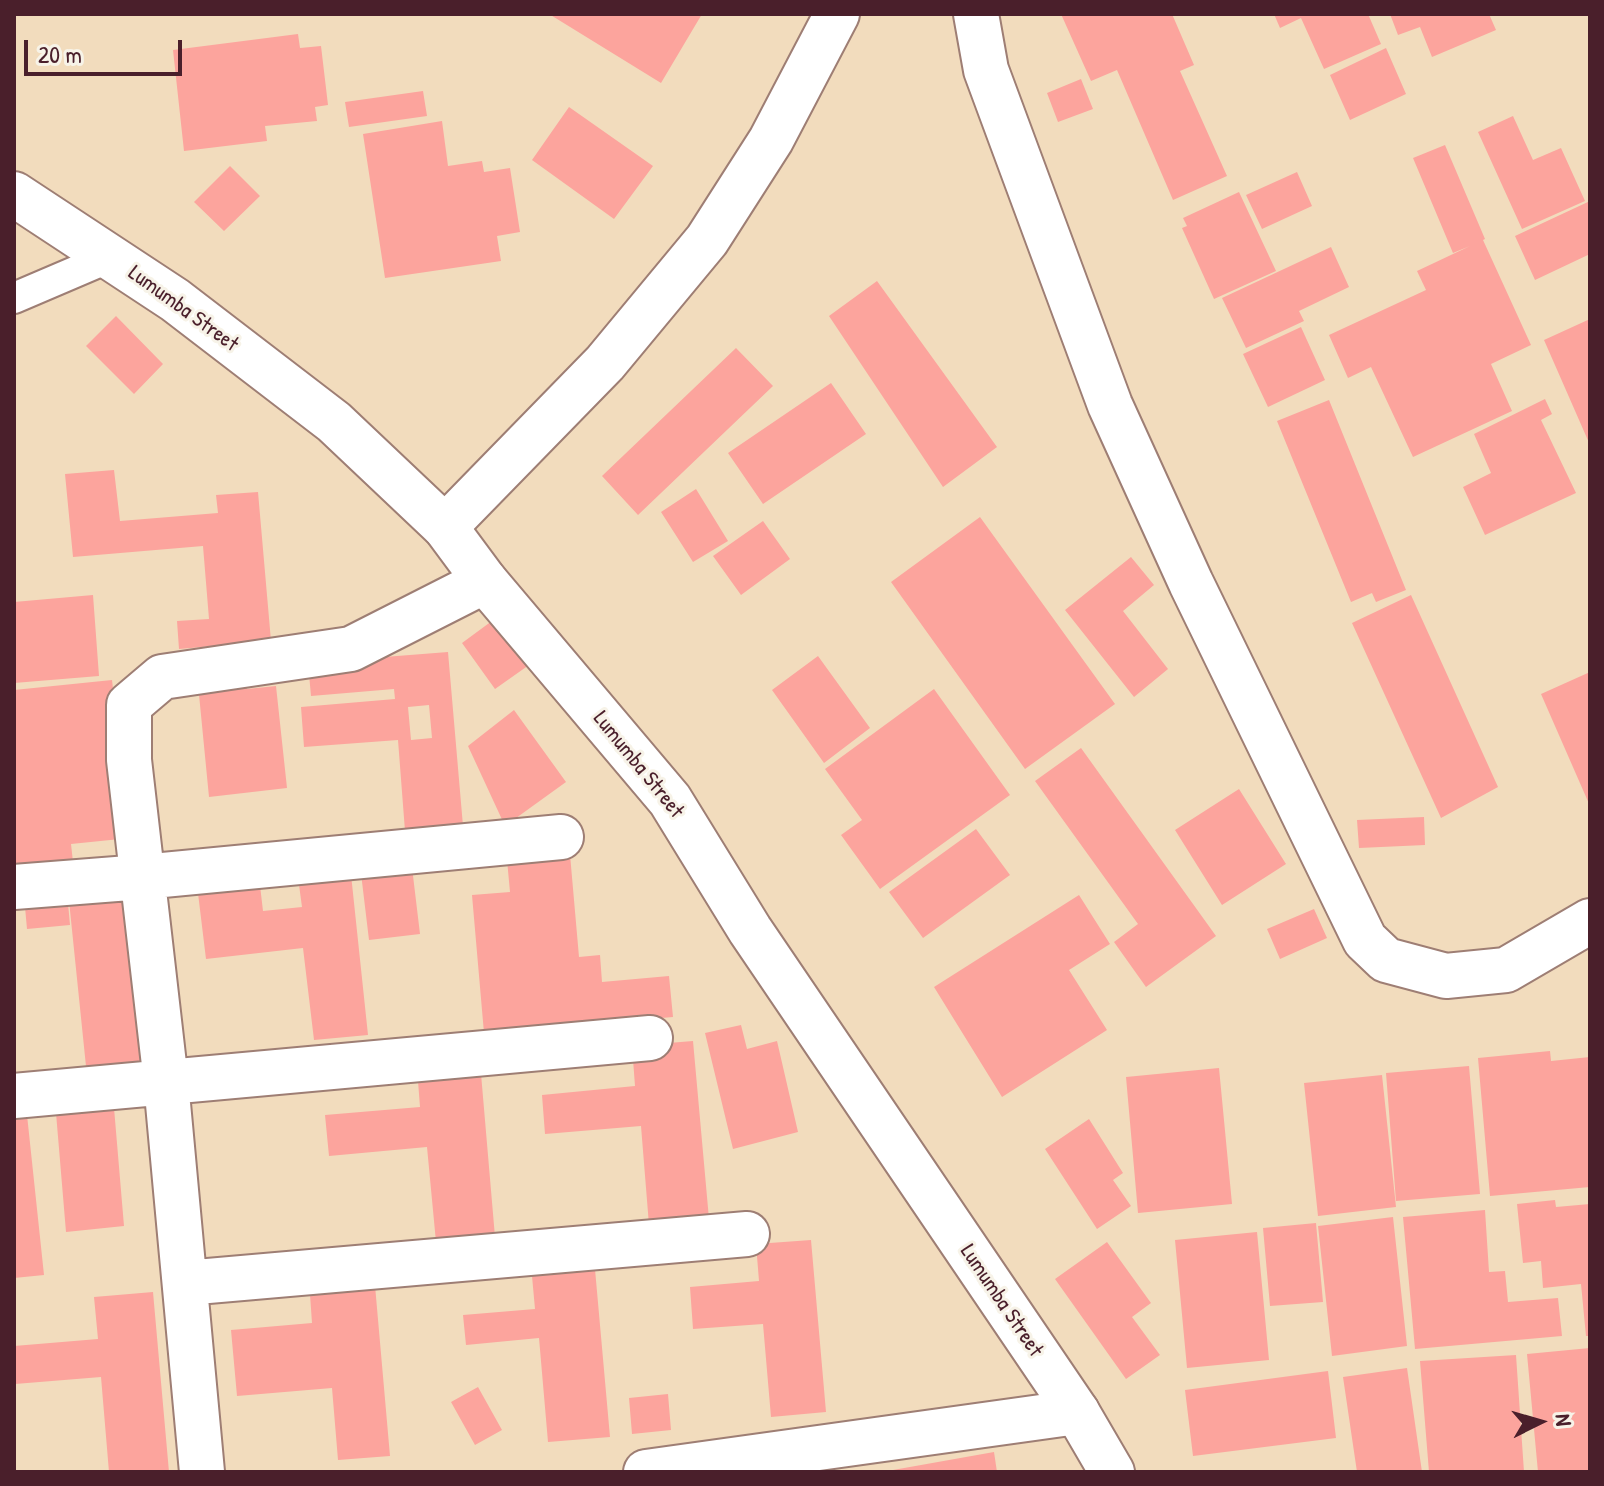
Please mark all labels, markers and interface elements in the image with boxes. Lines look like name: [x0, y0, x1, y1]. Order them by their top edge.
scale bar: [28, 24, 186, 74]
text: 20 m: [38, 38, 82, 70]
street label: Lumumba Street: [123, 260, 243, 358]
street label: Lumumba Street: [587, 706, 689, 824]
street label: Lumumba Street: [954, 1240, 1048, 1362]
north arrow: [1500, 1382, 1580, 1462]
text: N: [1548, 1413, 1579, 1427]

